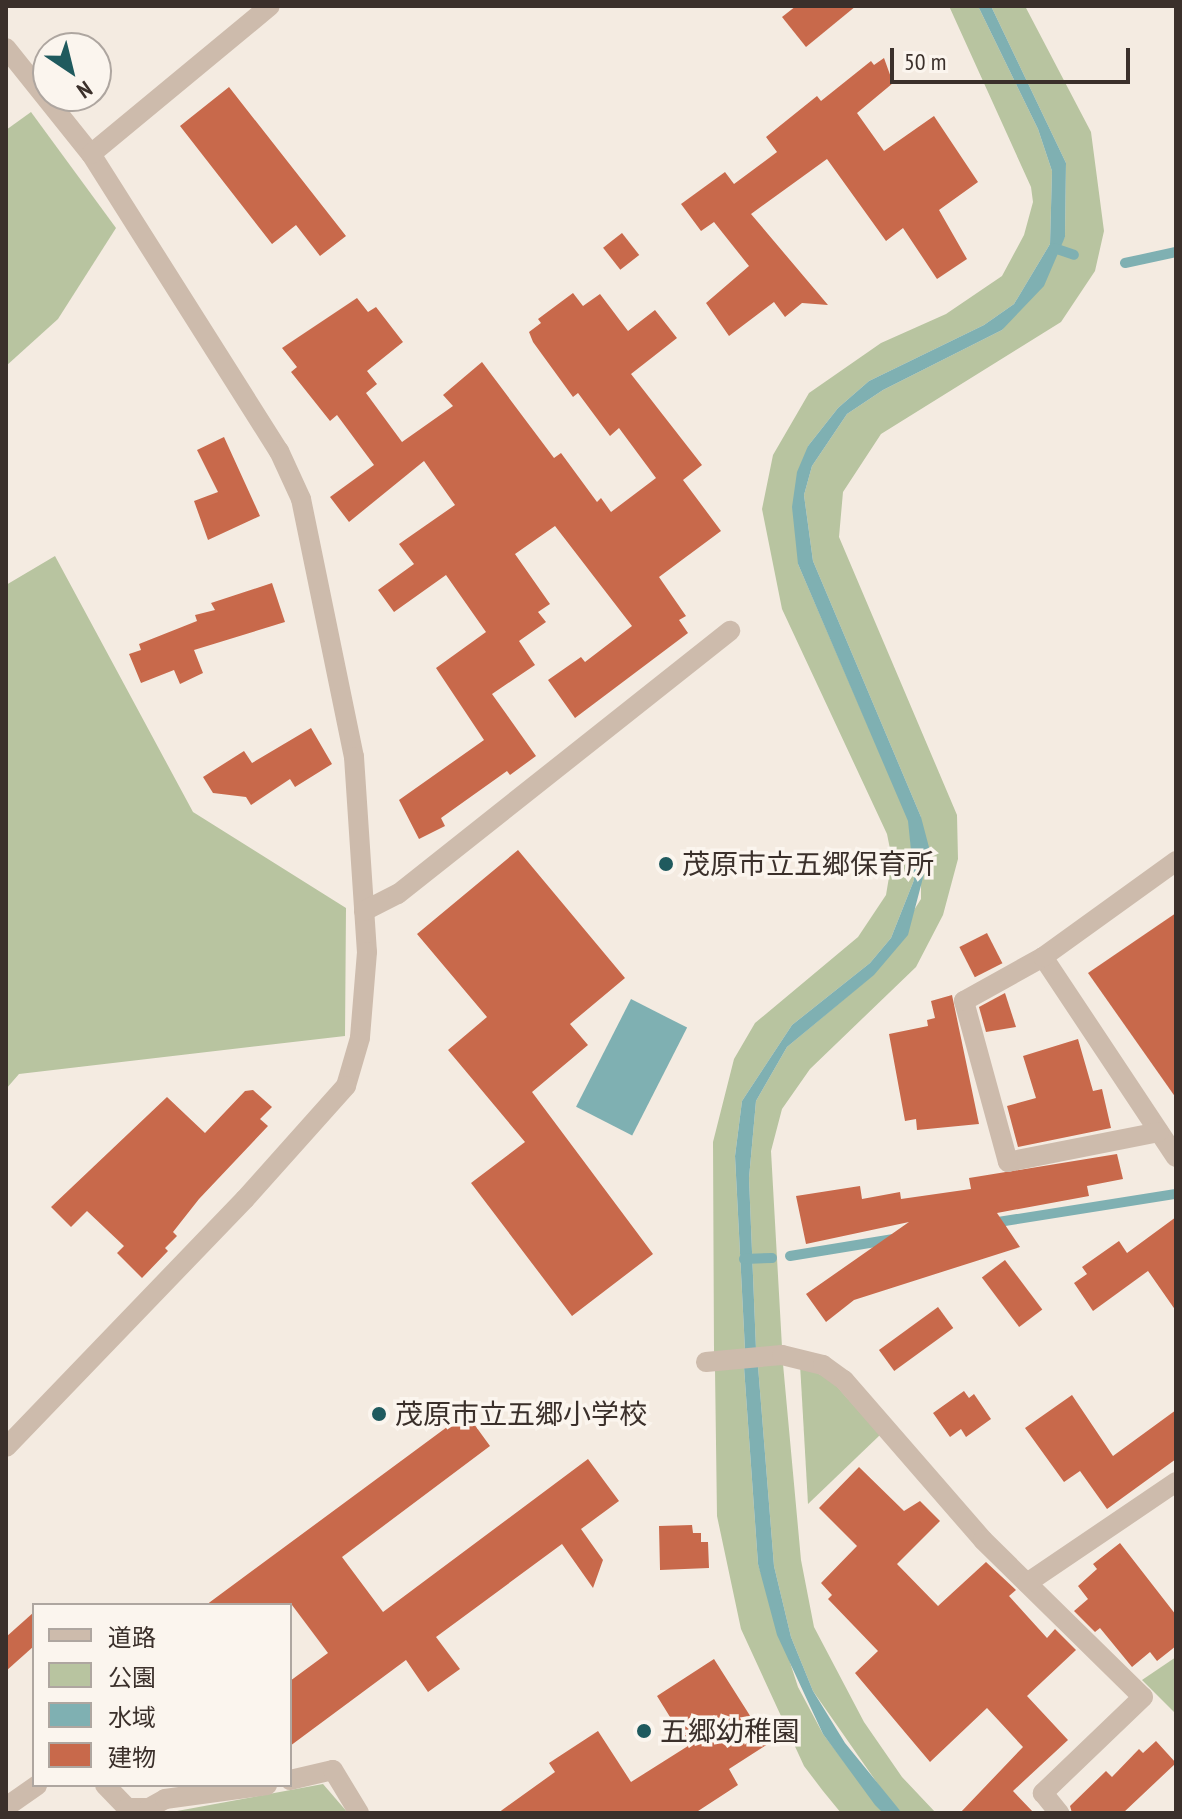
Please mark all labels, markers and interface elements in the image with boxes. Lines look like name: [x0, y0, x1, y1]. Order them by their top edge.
north arrow: [32, 32, 112, 112]
scale bar: [894, 32, 1134, 82]
text: 50 m: [904, 46, 946, 77]
text: N: [72, 75, 98, 105]
place label: 茂原市立五郷保育所: [682, 847, 934, 881]
marker: 茂原市立五郷保育所: [657, 855, 675, 873]
place label: 茂原市立五郷小学校: [395, 1397, 647, 1431]
marker: 茂原市立五郷小学校: [370, 1405, 388, 1423]
legend: [32, 1603, 292, 1787]
text: 道路: [108, 1622, 156, 1653]
text: 公園: [108, 1662, 156, 1693]
text: 水域: [108, 1702, 156, 1733]
place label: 五郷幼稚園: [660, 1714, 800, 1748]
marker: 五郷幼稚園: [635, 1722, 653, 1740]
text: 建物: [108, 1742, 156, 1773]

